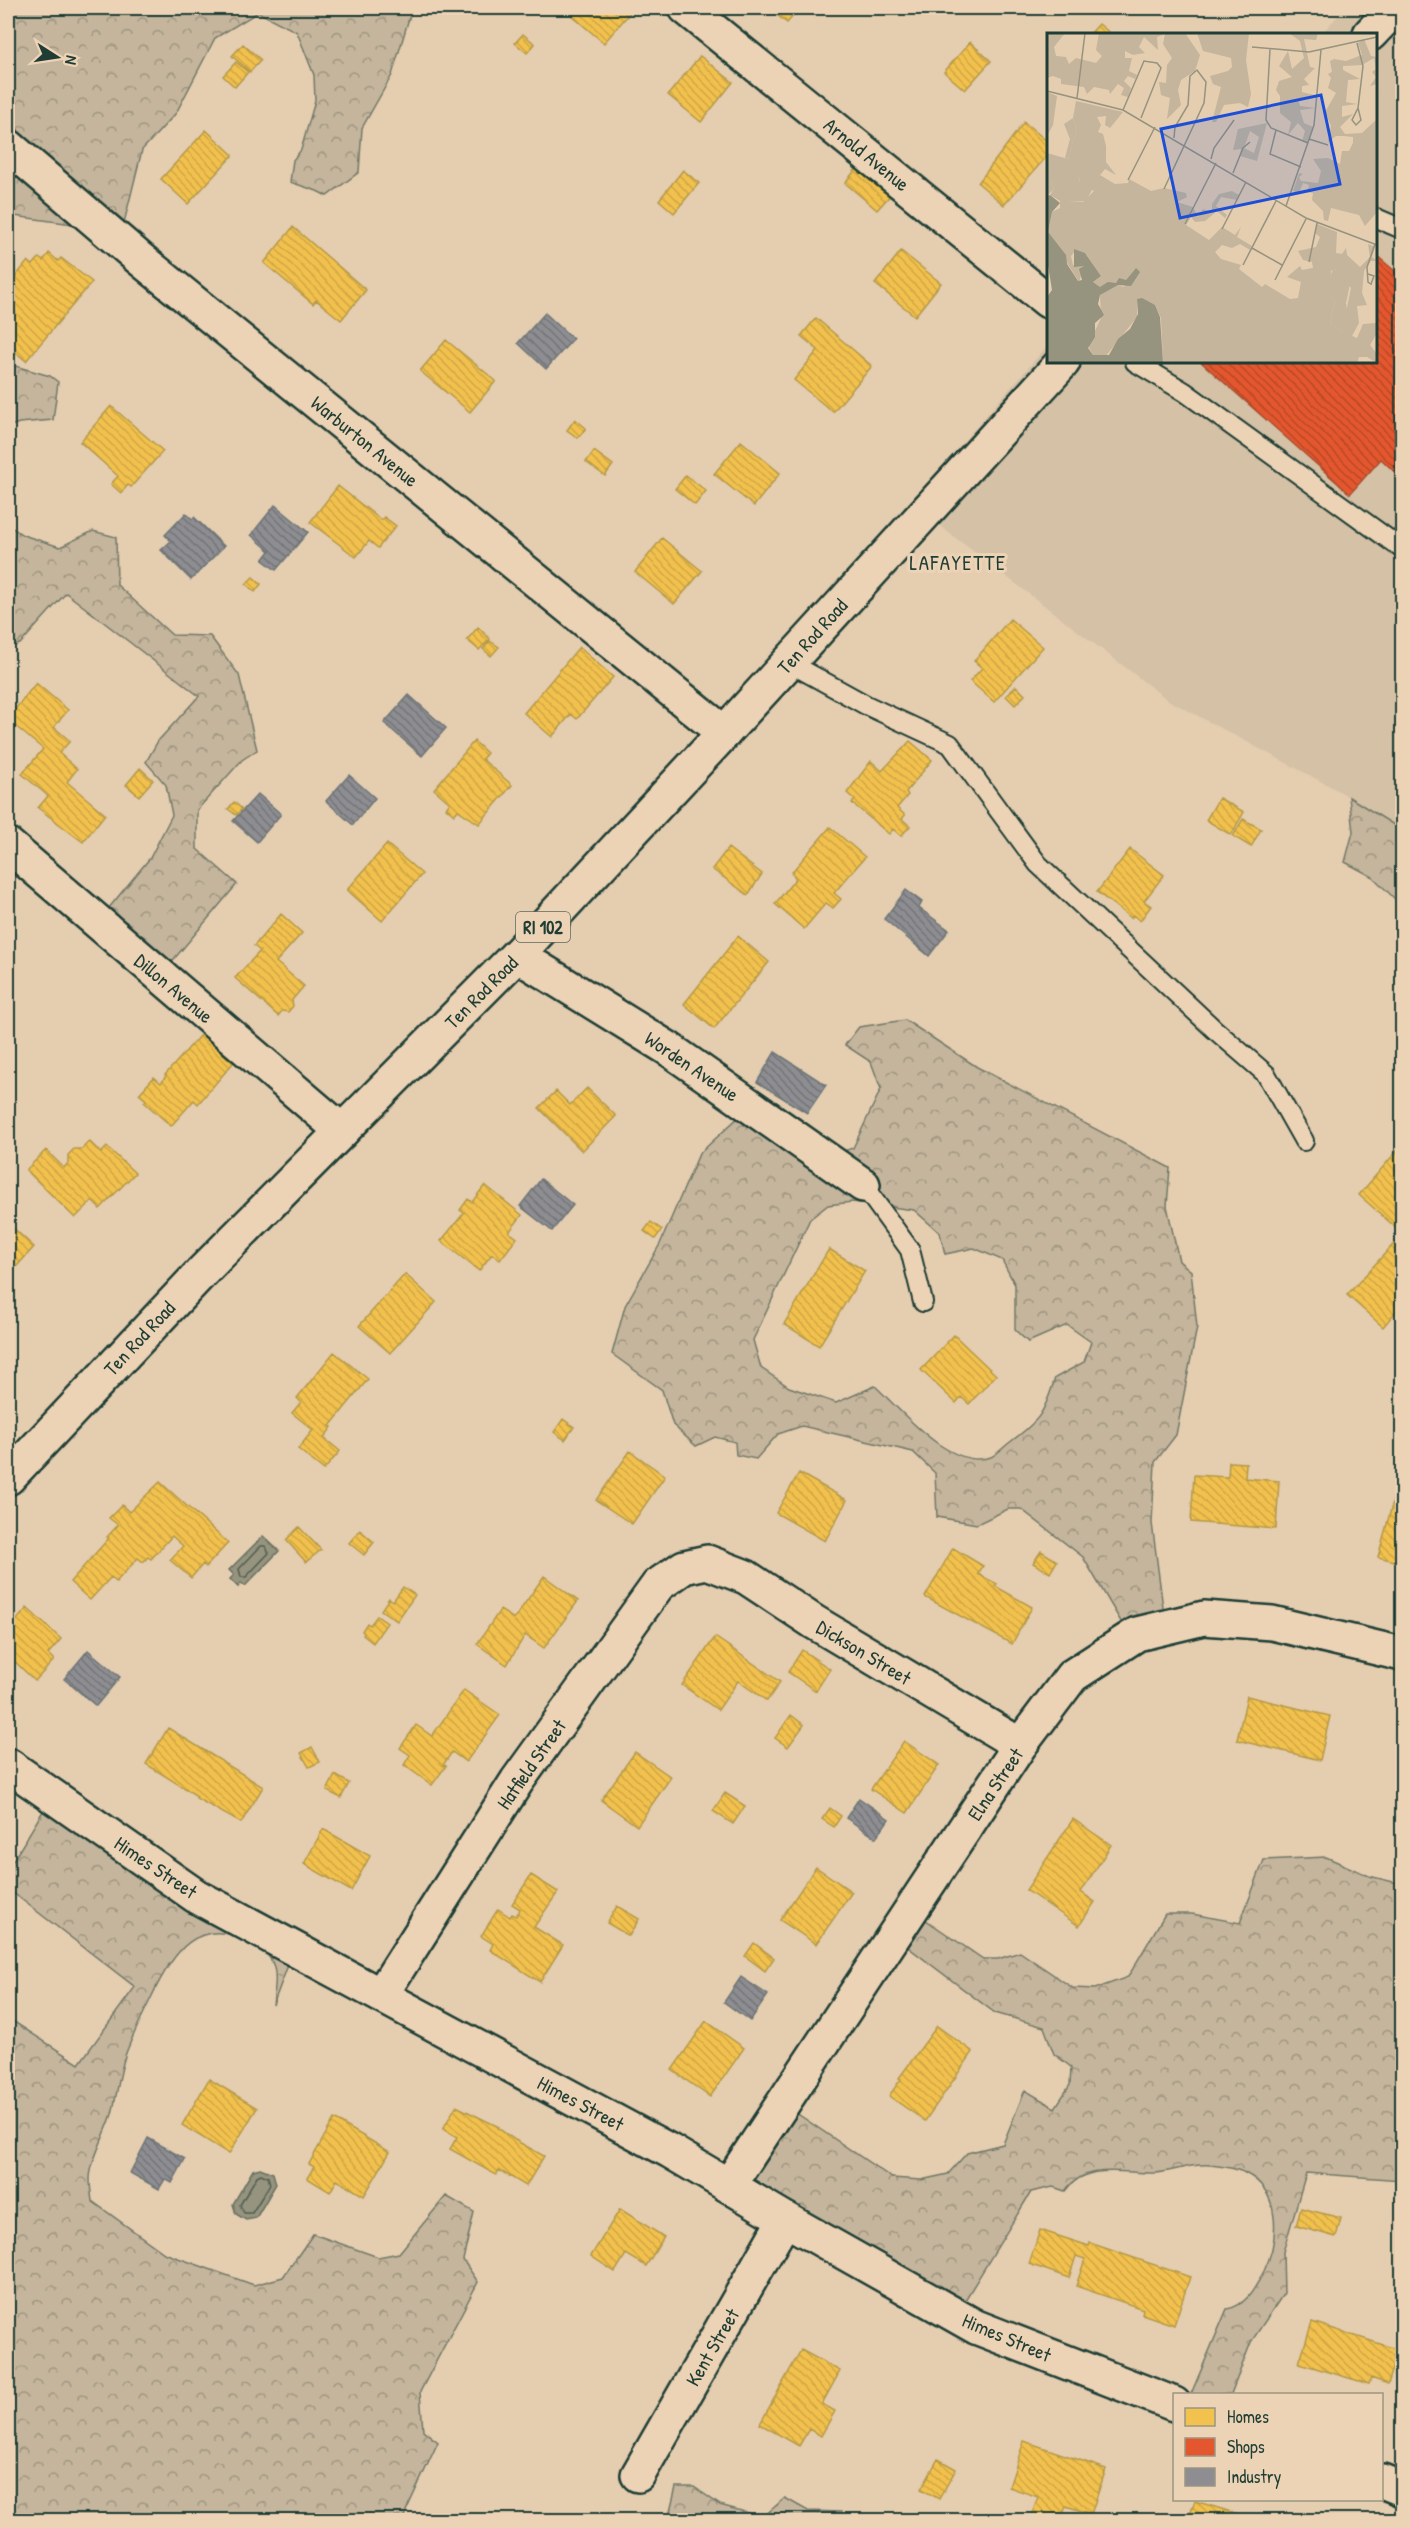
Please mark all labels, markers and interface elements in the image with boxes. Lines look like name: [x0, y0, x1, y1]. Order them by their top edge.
north arrow: [27, 27, 87, 87]
inset map: [1047, 33, 1377, 363]
text: N: [60, 54, 83, 67]
street label: Arnold Avenue: [818, 111, 916, 197]
street label: Warburton Avenue: [306, 389, 424, 493]
district label: LAFAYETTE: [909, 548, 1007, 577]
street label: Ten Rod Road: [771, 592, 853, 680]
road number: RI 102: [516, 912, 570, 942]
street label: Dillon Avenue: [129, 947, 219, 1029]
street label: Ten Rod Road: [438, 949, 524, 1035]
street label: Worden Avenue: [640, 1025, 744, 1107]
street label: Ten Rod Road: [97, 1295, 181, 1381]
street label: Dickson Street: [812, 1613, 917, 1691]
street label: Hatfield Street: [490, 1713, 573, 1814]
street label: Elna Street: [961, 1741, 1030, 1826]
street label: Himes Street: [109, 1829, 204, 1905]
street label: Himes Street: [533, 2069, 630, 2138]
street label: Kent Street: [679, 2302, 746, 2391]
street label: Himes Street: [958, 2306, 1057, 2368]
legend: [1173, 2393, 1383, 2501]
text: Homes: [1227, 2404, 1269, 2429]
text: Shops: [1227, 2434, 1265, 2459]
text: Industry: [1227, 2464, 1282, 2489]

